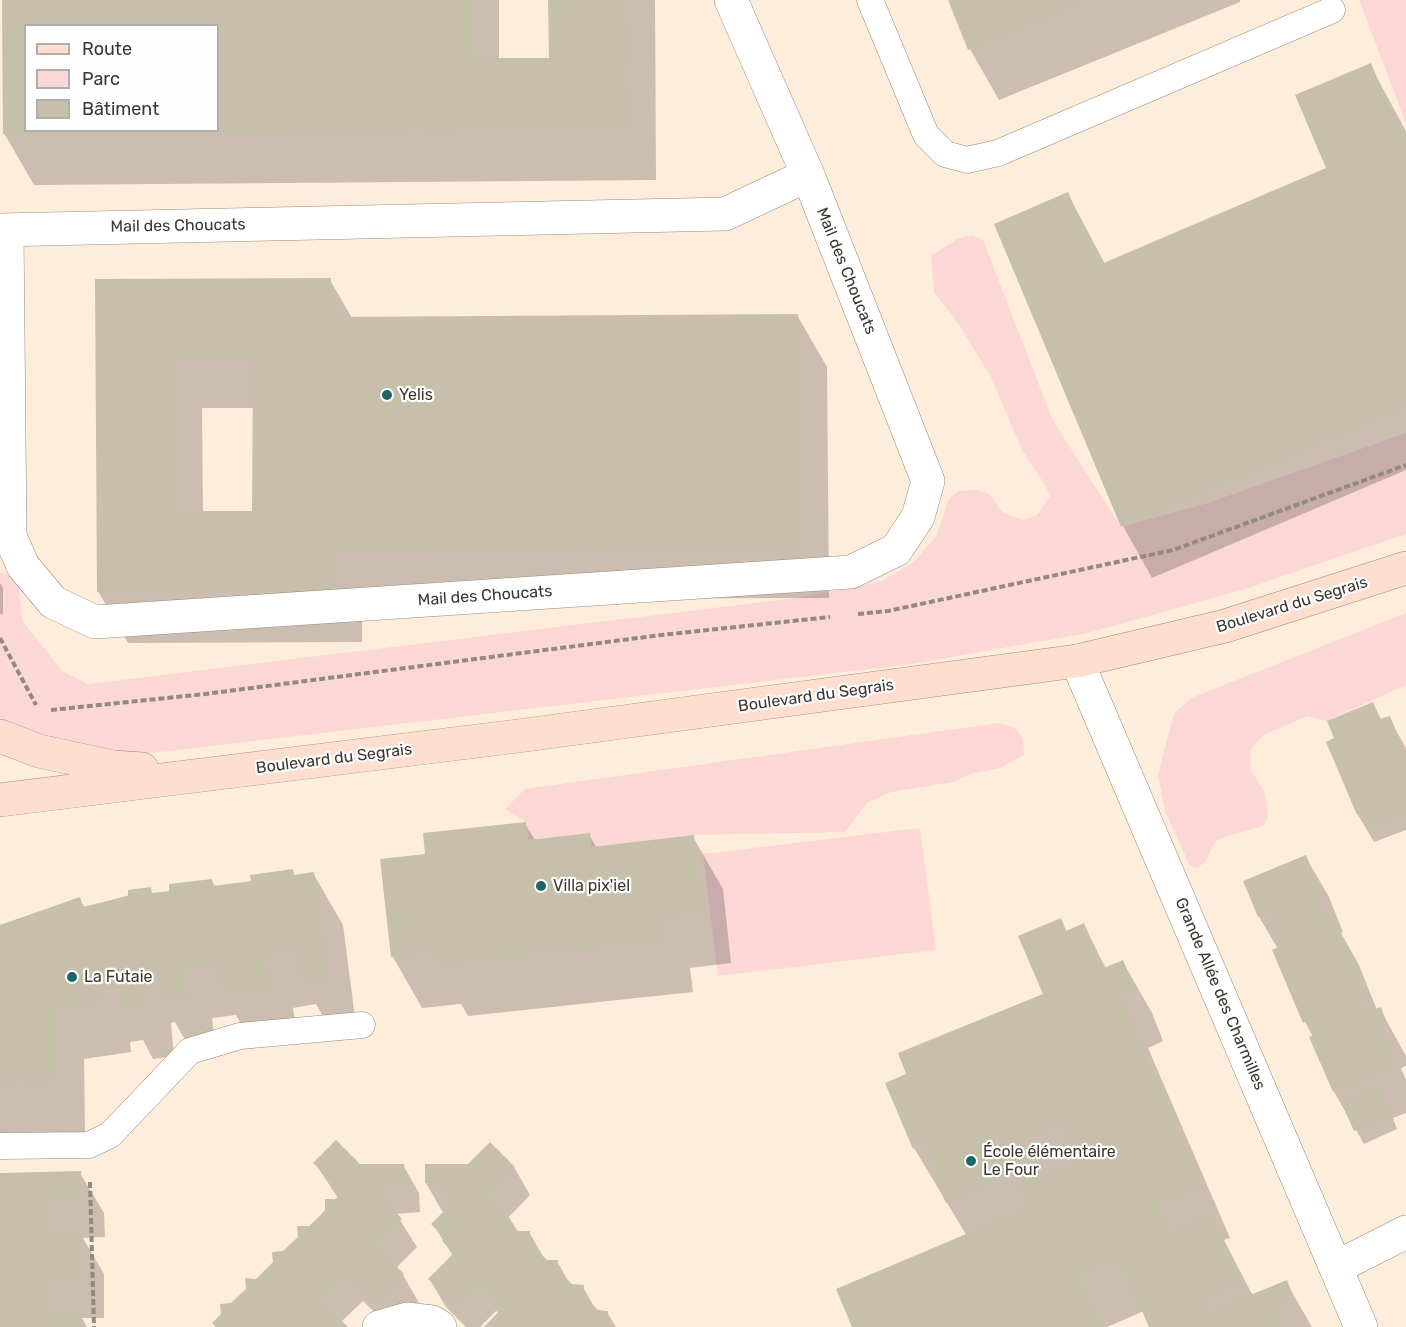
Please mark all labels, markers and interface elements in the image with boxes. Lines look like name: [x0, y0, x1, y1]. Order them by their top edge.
legend: [24, 24, 219, 132]
text: Route: [82, 38, 132, 60]
text: Parc: [82, 68, 120, 90]
text: Bâtiment: [82, 98, 159, 120]
street label: Mail des Choucats: [812, 205, 880, 337]
street label: Mail des Choucats: [110, 215, 246, 237]
place label: Yelis: [399, 385, 433, 405]
marker: Yelis: [380, 388, 394, 402]
street label: Boulevard du Segrais: [1214, 573, 1370, 637]
street label: Mail des Choucats: [417, 582, 553, 610]
street label: Boulevard du Segrais: [737, 676, 895, 716]
street label: Boulevard du Segrais: [255, 740, 413, 778]
place label: Villa pix'iel: [553, 876, 630, 896]
marker: Villa pix'iel: [534, 879, 548, 893]
street label: Grande Allée des Charmilles: [1171, 895, 1269, 1093]
place label: La Futaie: [84, 967, 152, 987]
marker: La Futaie: [65, 970, 79, 984]
place label: École élémentaire Le Four: [983, 1142, 1116, 1180]
marker: École élémentaire Le Four: [964, 1154, 978, 1168]

